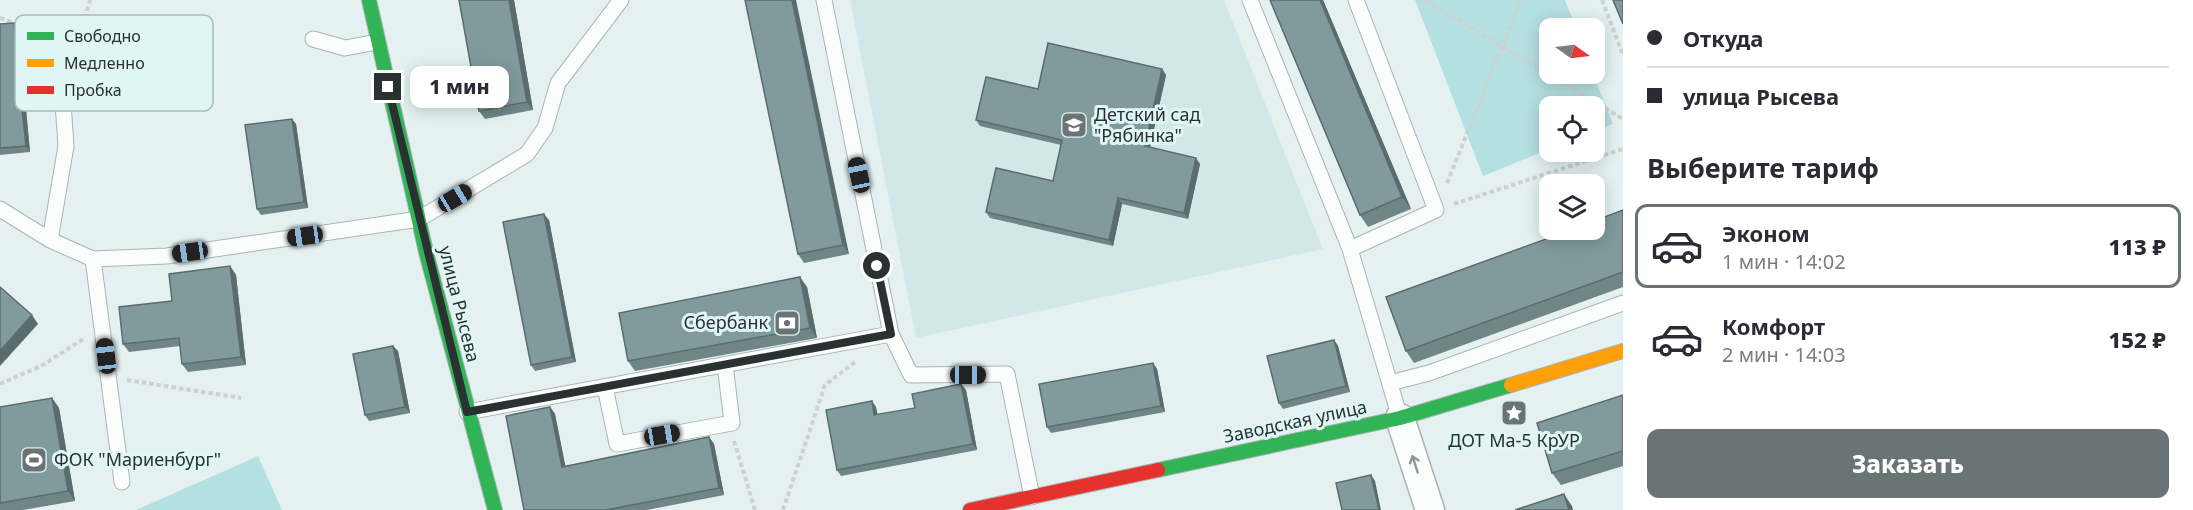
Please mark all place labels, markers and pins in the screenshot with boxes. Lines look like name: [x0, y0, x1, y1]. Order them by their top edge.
place label: Детский сад "Рябинка": [1094, 102, 1200, 147]
school or university icon: Детский сад "Рябинка": [1059, 110, 1089, 140]
bank icon: Сбербанк: [772, 308, 802, 338]
place label: Сбербанк: [684, 310, 768, 334]
place icon: ДОТ Ма-5 КрУР: [1499, 398, 1529, 428]
place label: ДОТ Ма-5 КрУР: [1448, 428, 1580, 452]
sports icon: ФОК "Мариенбург": [19, 445, 49, 475]
place label: ФОК "Мариенбург": [54, 447, 221, 471]

